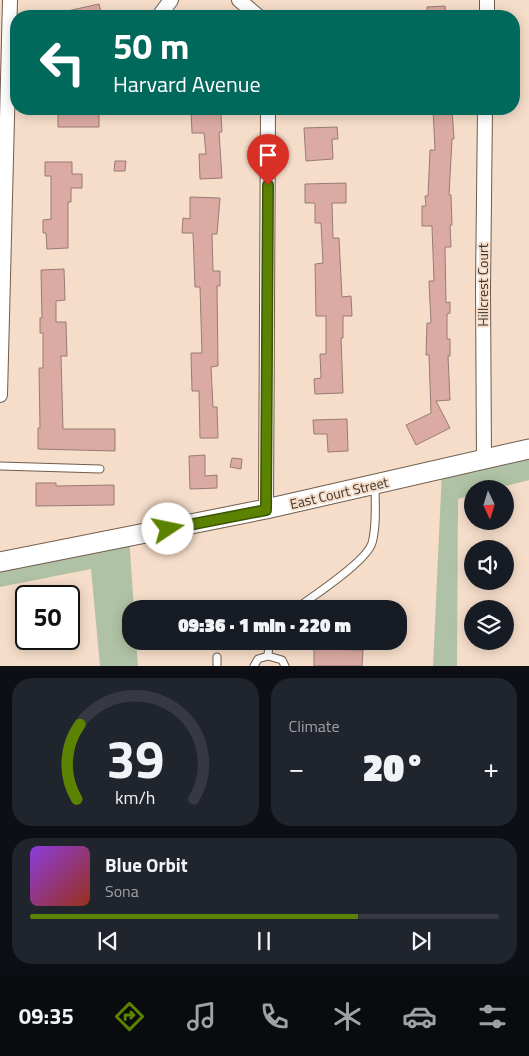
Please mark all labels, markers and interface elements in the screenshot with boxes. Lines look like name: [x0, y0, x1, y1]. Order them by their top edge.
text: 50 m: [113, 19, 189, 73]
icon: left: [30, 30, 95, 95]
text: Harvard Avenue: [113, 67, 261, 101]
pin: [247, 134, 289, 185]
icon: arrive: [254, 141, 282, 169]
street label: Hillcrest Court: [472, 243, 493, 327]
street label: East Court Street: [288, 471, 390, 514]
north arrow: [464, 480, 514, 530]
map controls: [464, 480, 514, 650]
position arrow: [141, 502, 193, 554]
button: sound: [464, 540, 514, 590]
speed limit sign: 50: [15, 585, 80, 650]
button: layers: [464, 600, 514, 650]
text: 09:36 · 1 min · 220 m: [178, 610, 351, 639]
text: Climate: [289, 714, 340, 738]
text: 39: [106, 719, 164, 798]
text: 20°: [362, 738, 425, 796]
text: −: [289, 746, 304, 789]
text: +: [483, 746, 499, 789]
text: km/h: [115, 784, 155, 811]
text: Blue Orbit: [105, 850, 188, 879]
text: Sona: [105, 879, 139, 903]
icon: previous: [94, 927, 122, 955]
icon: pause: [250, 927, 278, 955]
icon: next: [407, 927, 435, 955]
text: 09:35: [19, 999, 74, 1033]
icon: directions: [112, 999, 147, 1034]
icon: music: [184, 999, 219, 1034]
icon: phone: [257, 999, 292, 1034]
icon: climate: [330, 999, 365, 1034]
icon: car: [402, 999, 437, 1034]
icon: filters: [475, 999, 510, 1034]

